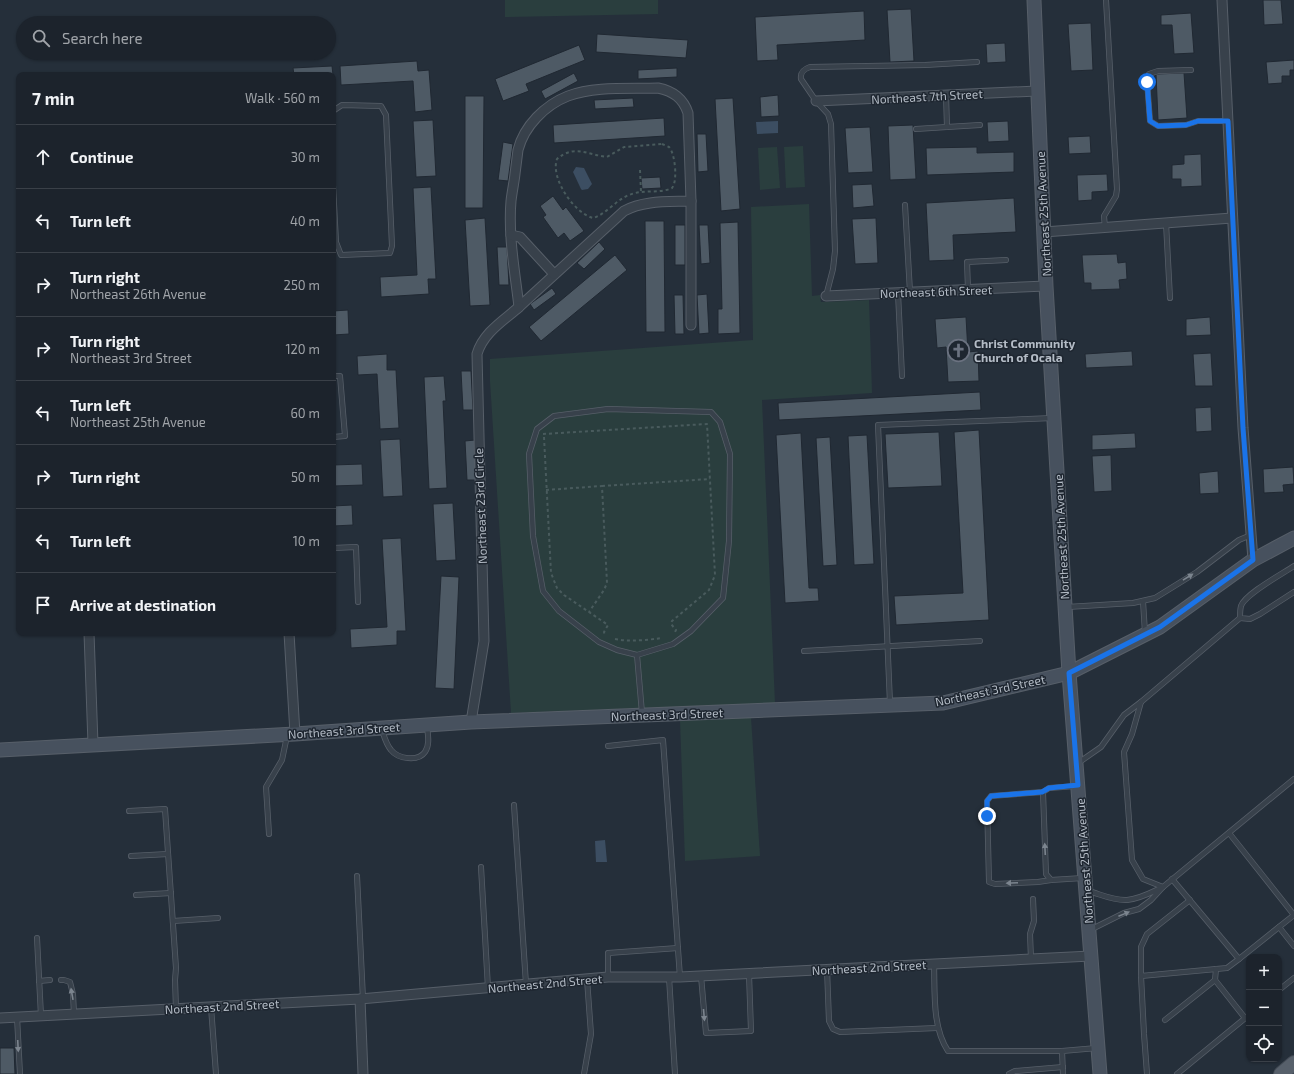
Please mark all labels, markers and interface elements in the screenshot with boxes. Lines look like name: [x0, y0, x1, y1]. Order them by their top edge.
search box: [16, 16, 336, 60]
icon: search: [30, 27, 52, 49]
text: Search here: [62, 29, 143, 47]
route start: [1138, 73, 1156, 91]
street label: Northeast 7th Street: [871, 86, 984, 106]
text: 7 min: [32, 88, 75, 108]
text: Walk · 560 m: [245, 90, 320, 106]
icon: ahead: [32, 146, 54, 168]
text: Continue: [70, 148, 133, 166]
text: 30 m: [291, 149, 320, 165]
street label: Northeast 25th Avenue: [1033, 151, 1053, 277]
icon: left: [32, 210, 54, 232]
text: Turn left: [70, 212, 131, 230]
text: 40 m: [290, 213, 320, 229]
text: Turn right: [70, 268, 140, 286]
icon: right: [32, 274, 54, 296]
text: 250 m: [284, 277, 320, 293]
street label: Northeast 6th Street: [880, 282, 993, 300]
text: Northeast 26th Avenue: [70, 286, 206, 302]
text: Turn right: [70, 332, 140, 350]
place label: Christ Community Church of Ocala: [974, 336, 1075, 364]
church icon: Christ Community Church of Ocala: [945, 337, 971, 363]
icon: right: [32, 338, 54, 360]
text: 120 m: [285, 341, 320, 357]
text: Northeast 3rd Street: [70, 350, 192, 366]
text: Turn left: [70, 396, 131, 414]
icon: left: [32, 402, 54, 424]
text: 60 m: [290, 405, 320, 421]
text: Northeast 25th Avenue: [70, 414, 206, 430]
street label: Northeast 23rd Circle: [471, 448, 489, 564]
icon: right: [32, 466, 54, 488]
text: Turn right: [70, 468, 140, 486]
text: 50 m: [291, 469, 320, 485]
street label: Northeast 25th Avenue: [1051, 474, 1071, 600]
icon: left: [32, 530, 54, 552]
text: Turn left: [70, 532, 131, 550]
text: 10 m: [293, 533, 320, 549]
one-way arrow: [1183, 574, 1194, 581]
icon: arrive: [32, 594, 54, 616]
text: Arrive at destination: [70, 596, 216, 614]
street label: Northeast 3rd Street: [934, 671, 1047, 709]
street label: Northeast 3rd Street: [611, 705, 724, 723]
street label: Northeast 3rd Street: [288, 719, 401, 741]
street label: Northeast 25th Avenue: [1073, 798, 1095, 924]
route end: [978, 807, 996, 825]
one-way arrow: [1042, 842, 1048, 855]
one-way arrow: [1005, 880, 1018, 886]
one-way arrow: [1118, 910, 1130, 916]
map controls: [1246, 954, 1282, 1062]
button: +: [1246, 954, 1282, 990]
street label: Northeast 2nd Street: [811, 957, 927, 977]
street label: Northeast 2nd Street: [487, 971, 603, 995]
one-way arrow: [69, 987, 75, 1000]
button: −: [1246, 990, 1282, 1026]
street label: Northeast 2nd Street: [164, 996, 280, 1016]
one-way arrow: [701, 1009, 707, 1021]
button: locate: [1246, 1026, 1282, 1062]
one-way arrow: [15, 1040, 22, 1052]

